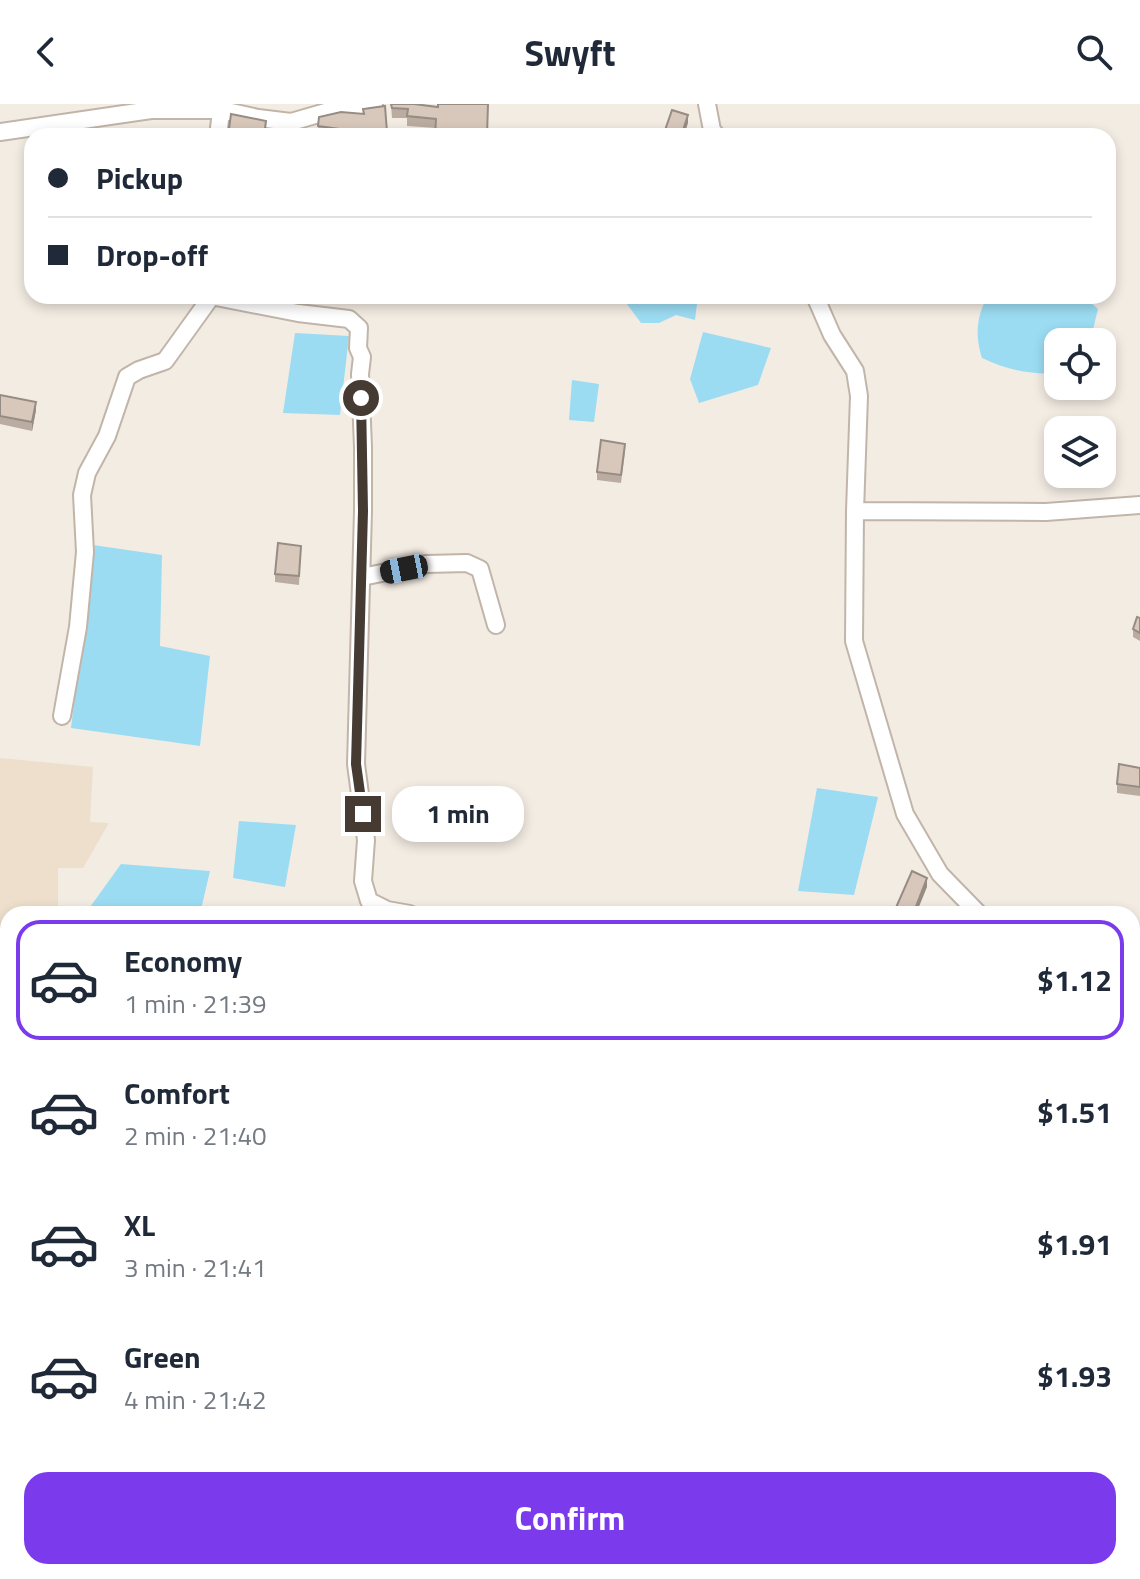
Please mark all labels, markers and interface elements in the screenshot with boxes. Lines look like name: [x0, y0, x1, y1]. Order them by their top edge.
text: Swyft: [524, 25, 616, 80]
icon: back: [24, 30, 68, 74]
icon: search: [1072, 30, 1116, 74]
text: Pickup: [96, 155, 183, 201]
text: Drop-off: [96, 232, 208, 278]
map controls: [1044, 328, 1116, 488]
button: locate: [1044, 328, 1116, 400]
route start: [343, 380, 379, 416]
button: layers: [1044, 416, 1116, 488]
car: [378, 553, 430, 585]
callout: 1 min: [391, 786, 523, 842]
text: 1 min: [426, 794, 490, 833]
route end: [345, 796, 381, 832]
text: Economy: [124, 938, 242, 984]
icon: car: [28, 944, 100, 1016]
text: $1.12: [1037, 957, 1112, 1003]
text: 1 min · 21:39: [124, 984, 267, 1023]
text: Comfort: [124, 1070, 230, 1116]
icon: car: [28, 1076, 100, 1148]
text: $1.51: [1037, 1089, 1112, 1135]
text: 2 min · 21:40: [124, 1116, 267, 1155]
text: XL: [124, 1202, 155, 1248]
icon: car: [28, 1208, 100, 1280]
text: $1.91: [1037, 1221, 1112, 1267]
text: 3 min · 21:41: [124, 1248, 267, 1287]
text: Green: [124, 1334, 201, 1380]
icon: car: [28, 1340, 100, 1412]
text: $1.93: [1037, 1353, 1112, 1399]
text: 4 min · 21:42: [124, 1380, 267, 1419]
button: Confirm: [24, 1472, 1116, 1564]

